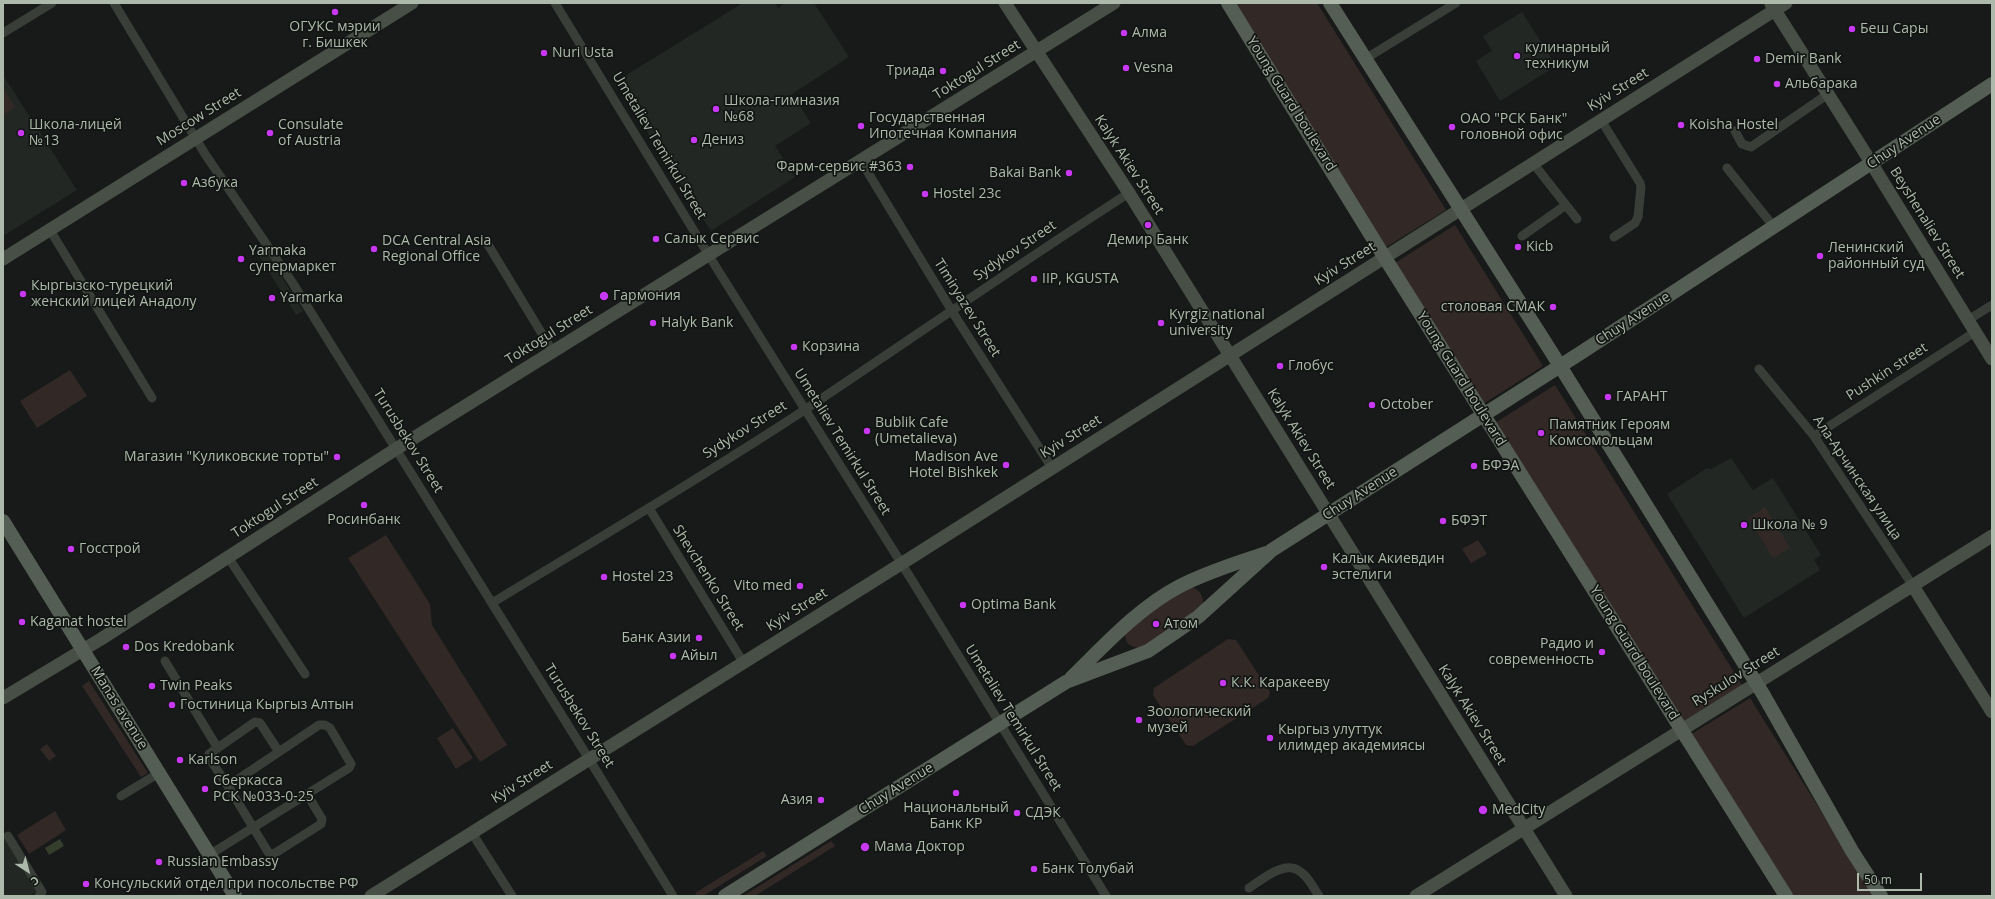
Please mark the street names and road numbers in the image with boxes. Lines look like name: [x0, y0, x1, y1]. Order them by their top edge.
street label: Young Guard boulevard: [1243, 34, 1339, 174]
street label: Toktogul Street: [930, 37, 1024, 103]
street label: Kyiv Street: [1584, 65, 1652, 115]
street label: Umetaliev Temirkul Street: [608, 69, 710, 223]
street label: Moscow Street: [154, 84, 244, 150]
street label: Chuy Avenue: [1864, 111, 1944, 173]
street label: Kalyk Akiev Street: [1091, 112, 1167, 218]
street label: Beyshenaliev Street: [1886, 164, 1968, 282]
street label: Sydykov Street: [971, 217, 1059, 285]
street label: Kyiv Street: [1311, 239, 1379, 289]
street label: Timiryazev Street: [930, 256, 1004, 360]
street label: Chuy Avenue: [1593, 289, 1673, 349]
street label: Toktogul Street: [502, 302, 596, 368]
street label: Young Guard boulevard: [1413, 309, 1509, 449]
street label: Pushkin street: [1843, 340, 1931, 404]
street label: Umetaliev Temirkul Street: [790, 366, 894, 518]
street label: Turusbekov Street: [369, 386, 447, 496]
street label: Kalyk Akiev Street: [1263, 386, 1339, 492]
street label: Sydykov Street: [700, 397, 790, 463]
street label: Kyiv Street: [1037, 412, 1105, 462]
street label: Ала-Арчинская улица: [1809, 413, 1905, 543]
street label: Chuy Avenue: [1320, 464, 1400, 524]
street label: Toktogul Street: [229, 474, 321, 542]
street label: Shevchenko Street: [669, 522, 747, 634]
street label: Young Guard boulevard: [1586, 583, 1682, 723]
street label: Kyiv Street: [763, 585, 831, 635]
street label: Umetaliev Temirkul Street: [961, 642, 1065, 794]
street label: Ryskulov Street: [1689, 643, 1783, 711]
street label: Turusbekov Street: [540, 661, 618, 771]
street label: Kalyk Akiev Street: [1434, 662, 1510, 768]
street label: Manas avenue: [87, 663, 151, 753]
street label: Kyiv Street: [488, 757, 556, 807]
street label: Chuy Avenue: [855, 759, 937, 819]

